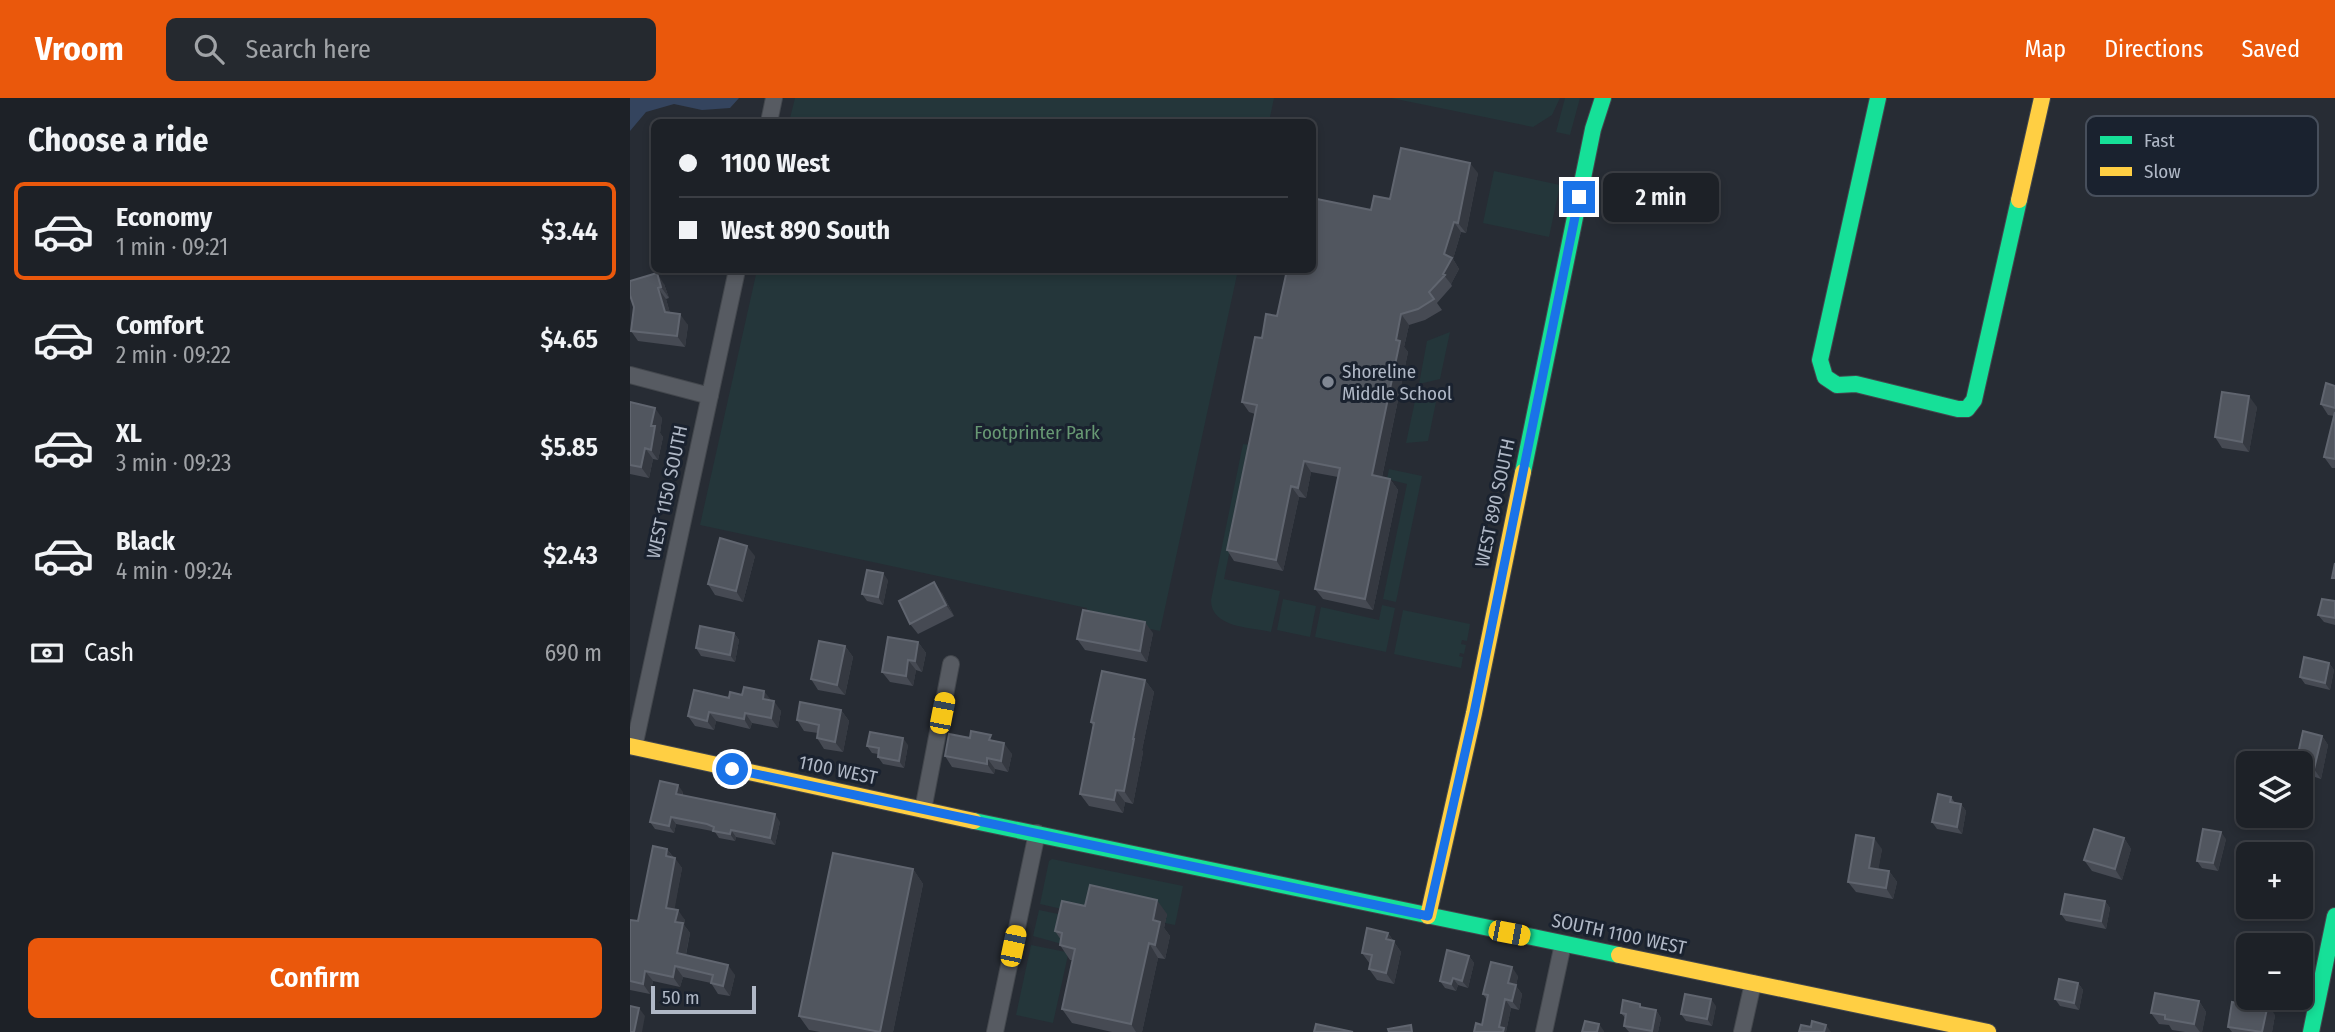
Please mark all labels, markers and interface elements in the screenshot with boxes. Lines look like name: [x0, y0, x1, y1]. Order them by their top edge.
search box: [166, 18, 656, 81]
text: Vroom: [35, 29, 124, 69]
icon: search: [190, 30, 228, 68]
text: Search here: [246, 34, 371, 65]
text: Map: [2025, 35, 2066, 63]
text: Directions: [2104, 35, 2203, 63]
text: Saved: [2241, 35, 2300, 63]
legend: [2086, 116, 2318, 196]
text: Choose a ride: [28, 121, 209, 159]
text: Fast: [2144, 129, 2175, 152]
text: 1100 West: [721, 148, 830, 179]
text: Slow: [2144, 160, 2181, 183]
callout: 2 min: [1604, 172, 1719, 222]
route end: [1563, 181, 1595, 213]
text: 2 min: [1635, 183, 1687, 211]
icon: car: [32, 200, 95, 263]
text: Economy: [116, 202, 212, 233]
text: West 890 South: [721, 215, 890, 246]
text: $3.44: [541, 216, 598, 247]
text: 1 min · 09:21: [116, 233, 228, 261]
icon: car: [32, 308, 95, 371]
text: Comfort: [116, 310, 204, 341]
text: $4.65: [540, 324, 598, 355]
text: 2 min · 09:22: [116, 341, 231, 369]
place label: Shoreline Middle School: [1342, 360, 1452, 405]
marker: Shoreline Middle School: [1320, 374, 1336, 390]
icon: car: [32, 416, 95, 479]
text: XL: [116, 418, 142, 449]
park label: Footprinter Park: [974, 421, 1100, 444]
street label: WEST 1150 SOUTH: [642, 423, 692, 561]
text: $5.85: [541, 432, 598, 463]
street label: WEST 890 SOUTH: [1470, 437, 1520, 569]
text: 3 min · 09:23: [116, 449, 231, 477]
icon: car: [32, 524, 95, 587]
text: Black: [116, 526, 175, 557]
text: $2.43: [543, 540, 598, 571]
text: 4 min · 09:24: [116, 557, 233, 585]
icon: cash: [28, 634, 66, 672]
text: Cash: [84, 637, 134, 668]
text: 690 m: [545, 639, 602, 667]
car: [928, 690, 957, 736]
street label: 1100 WEST: [797, 750, 880, 790]
map controls: [2236, 751, 2313, 1010]
button: layers: [2236, 751, 2313, 828]
route start: [716, 753, 748, 785]
button: +: [2236, 842, 2313, 919]
street label: SOUTH 1100 WEST: [1550, 909, 1689, 960]
car: [1487, 919, 1532, 947]
car: [999, 923, 1028, 969]
button: −: [2236, 933, 2313, 1010]
button: Confirm: [28, 938, 602, 1018]
scale bar: [651, 983, 756, 1015]
text: 50 m: [662, 986, 700, 1009]

